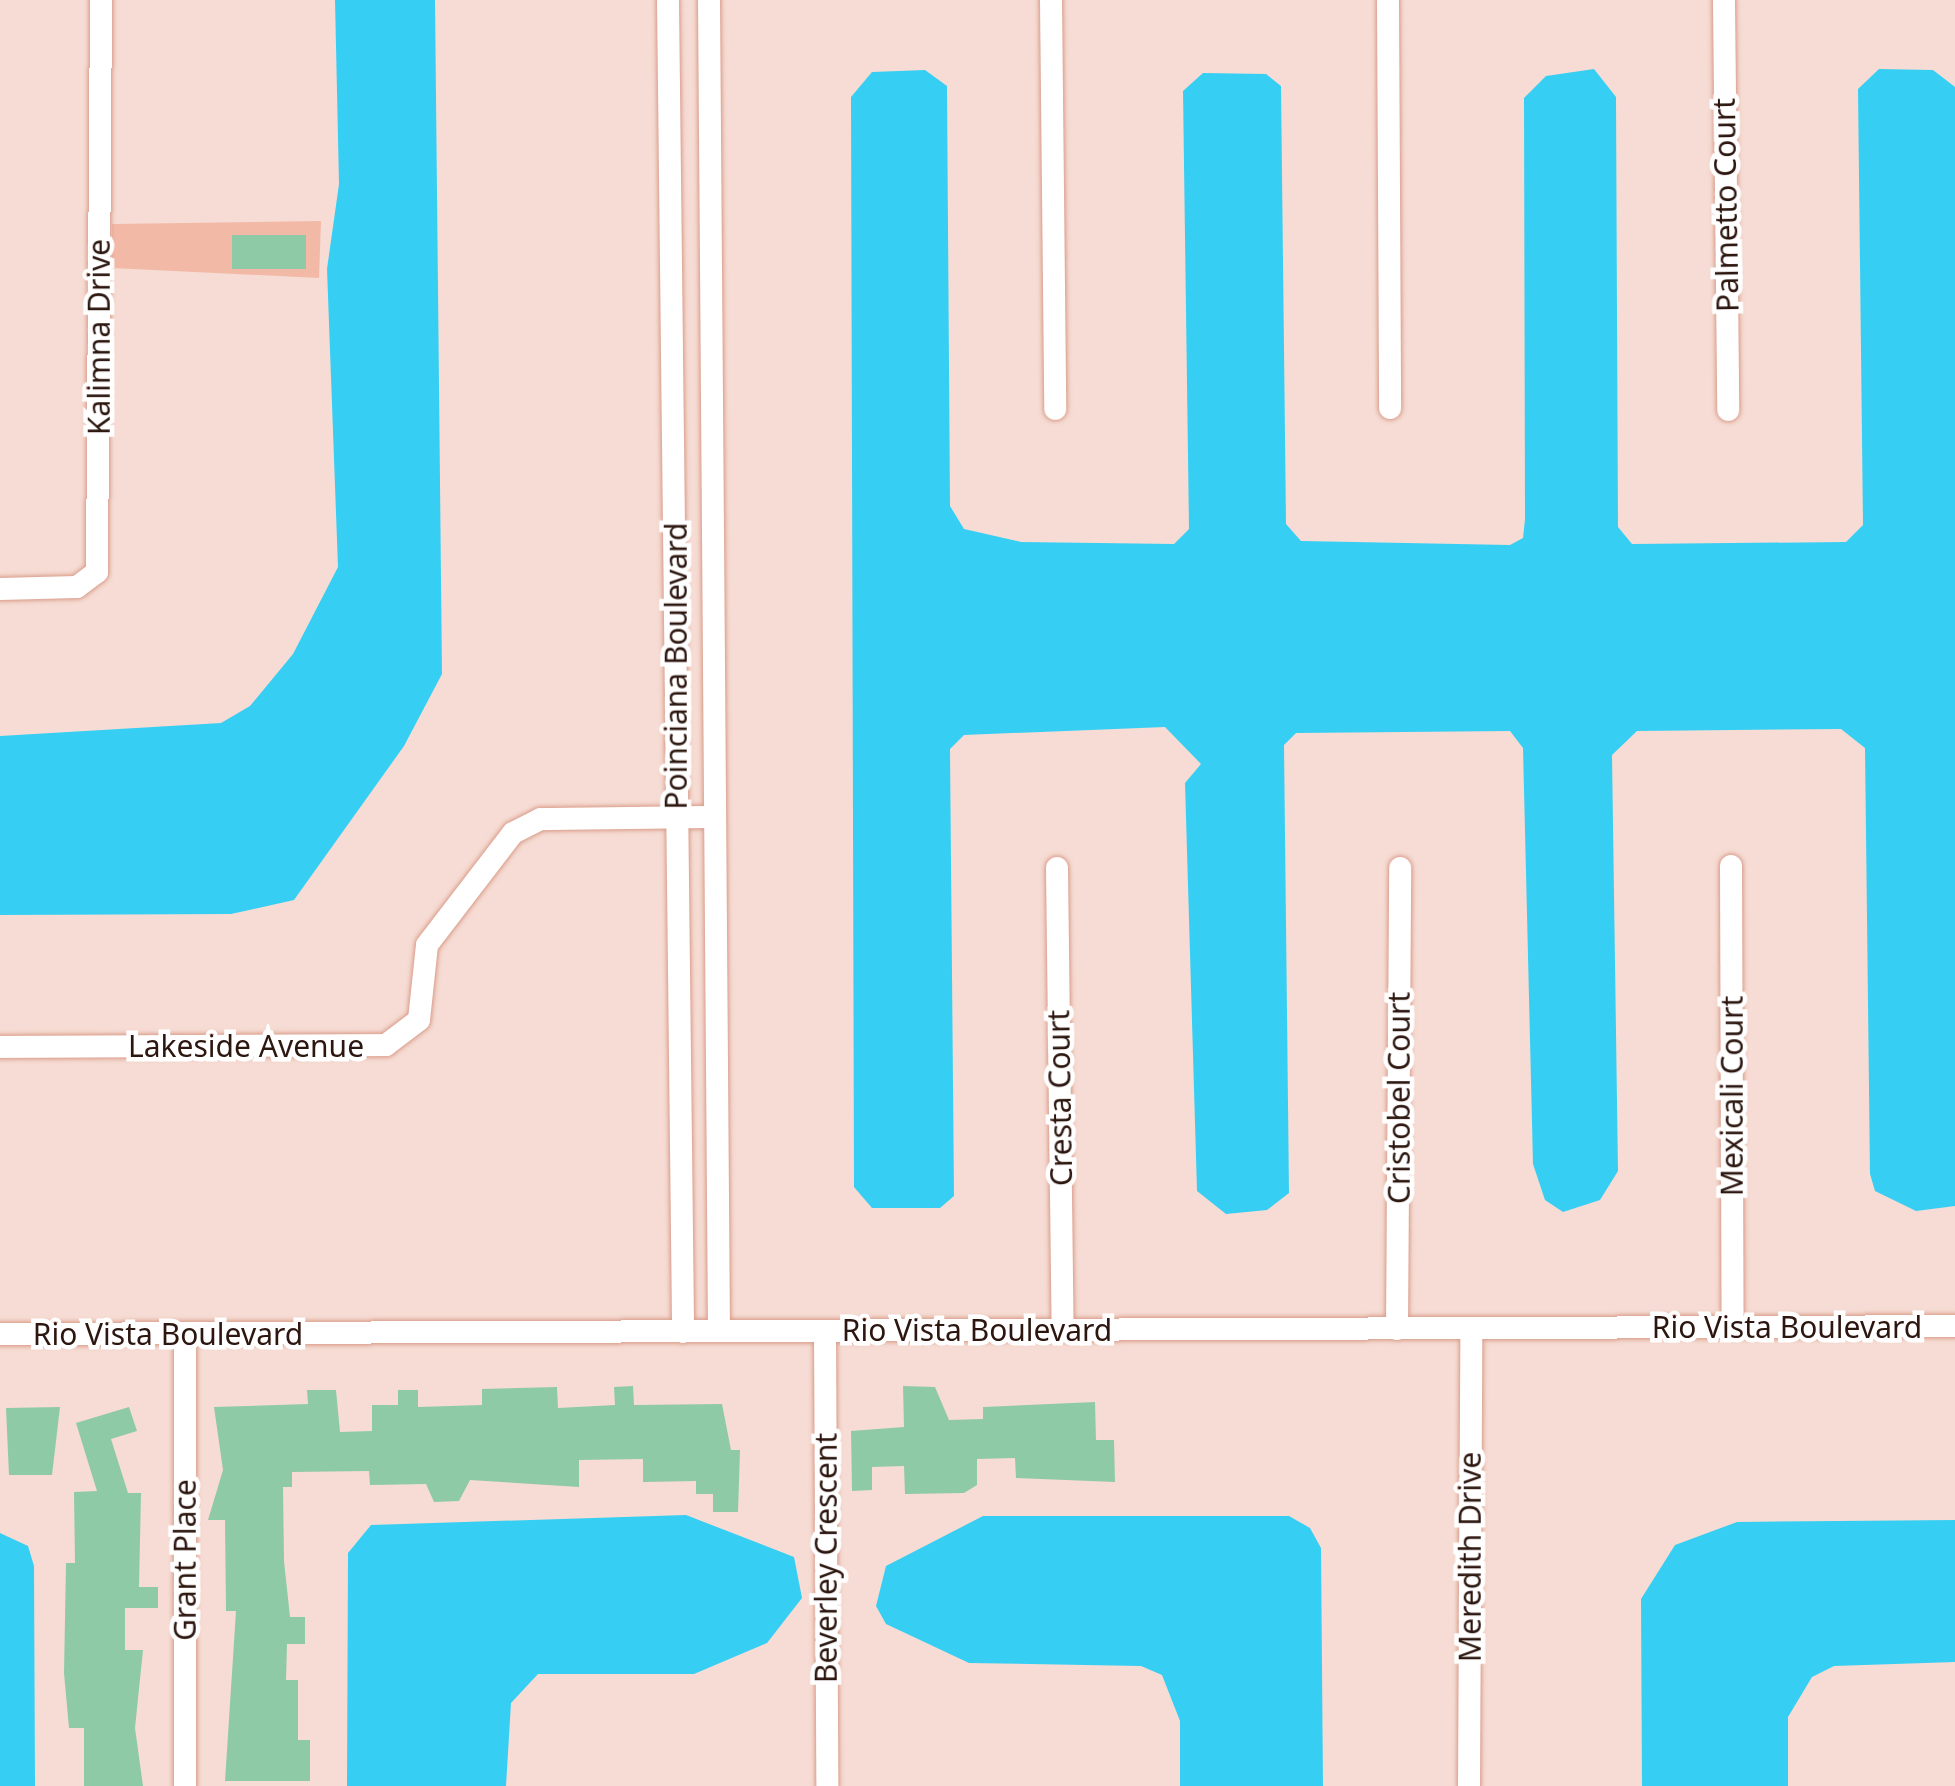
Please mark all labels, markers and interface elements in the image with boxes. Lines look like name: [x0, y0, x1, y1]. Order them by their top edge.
street label: Palmetto Court: [1706, 98, 1746, 312]
street label: Kalimna Drive: [81, 239, 117, 435]
street label: Poinciana Boulevard: [658, 522, 694, 810]
street label: Cristobel Court: [1381, 992, 1417, 1204]
street label: Mexicali Court: [1714, 996, 1750, 1196]
street label: Cresta Court: [1040, 1010, 1080, 1186]
street label: Lakeside Avenue: [128, 1028, 364, 1064]
street label: Rio Vista Boulevard: [1652, 1309, 1922, 1345]
street label: Rio Vista Boulevard: [842, 1312, 1112, 1348]
street label: Rio Vista Boulevard: [33, 1316, 303, 1352]
street label: Beverley Crescent: [808, 1433, 844, 1683]
street label: Meredith Drive: [1452, 1452, 1488, 1662]
street label: Grant Place: [167, 1479, 203, 1641]

